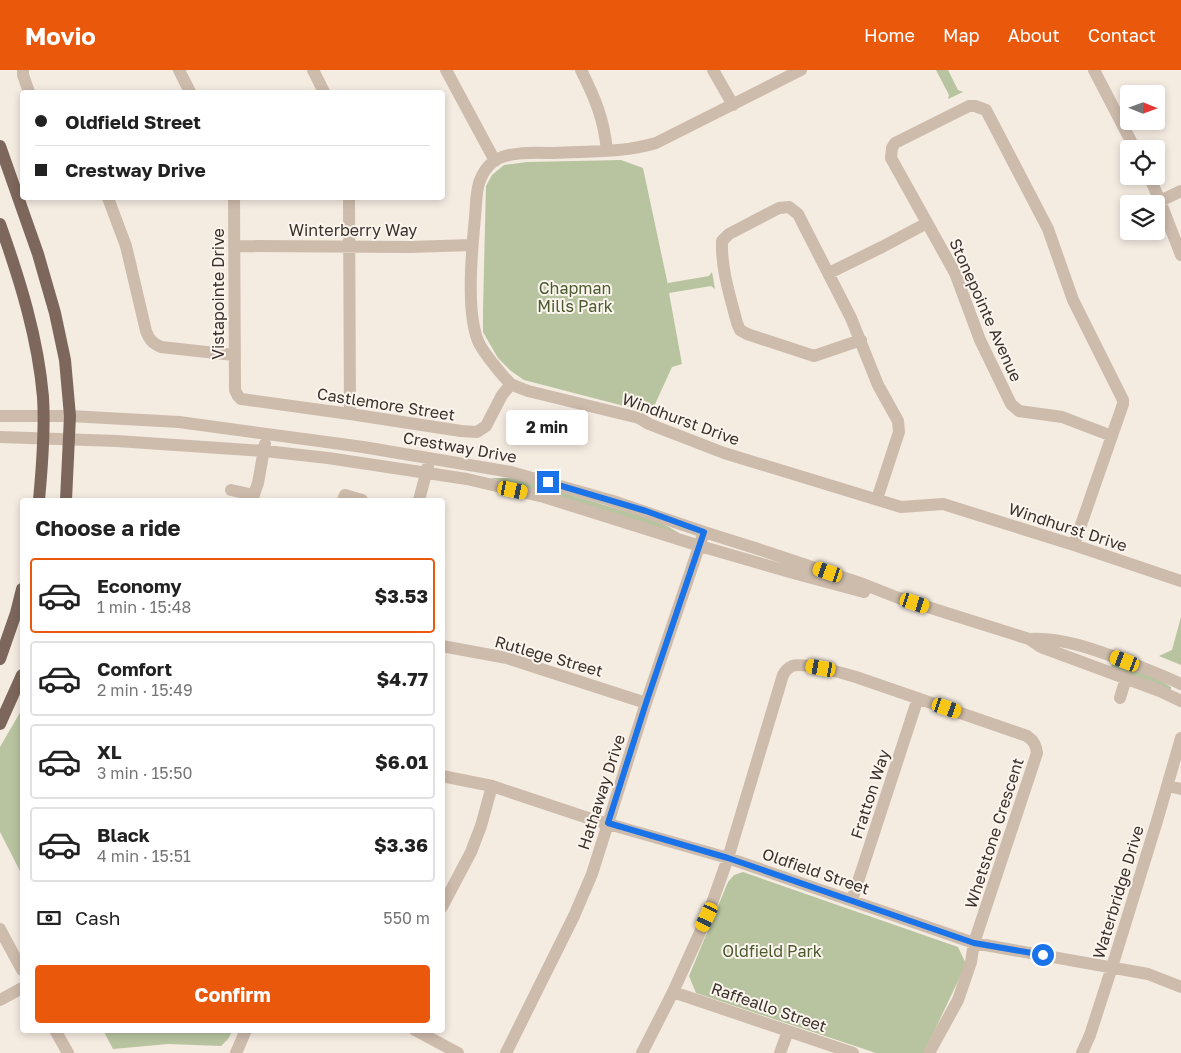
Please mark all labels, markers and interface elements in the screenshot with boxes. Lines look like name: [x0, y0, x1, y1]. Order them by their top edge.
text: Movio: [25, 21, 96, 50]
text: Home: [864, 24, 915, 46]
text: Map: [943, 24, 980, 46]
text: About: [1008, 24, 1060, 46]
text: Contact: [1088, 24, 1156, 46]
north arrow: [1120, 85, 1165, 130]
map controls: [1120, 85, 1165, 240]
text: Oldfield Street: [65, 110, 201, 133]
button: locate: [1120, 140, 1165, 185]
text: Crestway Drive: [65, 158, 206, 181]
button: layers: [1120, 195, 1165, 240]
street label: Winterberry Way: [289, 220, 417, 240]
street label: Vistapointe Drive: [208, 228, 228, 360]
street label: Stonepointe Avenue: [945, 235, 1027, 385]
park label: Chapman Mills Park: [537, 278, 613, 316]
street label: Castlemore Street: [316, 383, 456, 425]
street label: Windhurst Drive: [619, 388, 743, 450]
callout: 2 min: [507, 410, 589, 444]
text: 2 min: [526, 417, 568, 437]
street label: Crestway Drive: [402, 427, 518, 467]
route end: [537, 471, 559, 493]
car: [496, 480, 529, 500]
street label: Windhurst Drive: [1006, 498, 1130, 556]
text: Choose a ride: [35, 514, 181, 541]
car: [811, 560, 844, 584]
icon: car: [37, 573, 82, 618]
text: Economy: [97, 574, 182, 597]
text: $3.53: [374, 584, 428, 607]
car: [898, 591, 931, 615]
text: 1 min · 15:48: [97, 597, 191, 617]
street label: Rutlege Street: [493, 631, 605, 681]
car: [1108, 649, 1141, 673]
icon: car: [37, 656, 82, 701]
text: Comfort: [97, 657, 172, 680]
car: [804, 658, 837, 678]
text: $4.77: [377, 667, 428, 690]
text: 2 min · 15:49: [97, 680, 193, 700]
car: [930, 696, 963, 720]
street label: Hathaway Drive: [573, 732, 629, 852]
icon: car: [37, 739, 82, 784]
text: XL: [97, 740, 122, 763]
street label: Fratton Way: [846, 747, 894, 841]
text: $6.01: [375, 750, 428, 773]
street label: Whetstone Crescent: [960, 755, 1028, 911]
text: 3 min · 15:50: [97, 763, 193, 783]
icon: car: [37, 822, 82, 867]
text: Black: [97, 823, 150, 846]
street label: Waterbridge Drive: [1088, 823, 1148, 961]
text: $3.36: [374, 833, 428, 856]
street label: Oldfield Street: [760, 843, 872, 899]
text: 4 min · 15:51: [97, 846, 191, 866]
car: [693, 900, 720, 934]
icon: cash: [35, 904, 63, 932]
text: Cash: [75, 906, 120, 929]
text: 550 m: [383, 908, 430, 928]
park label: Oldfield Park: [722, 941, 822, 961]
route start: [1032, 944, 1054, 966]
button: Confirm: [35, 965, 430, 1023]
street label: Raffeallo Street: [709, 978, 829, 1036]

